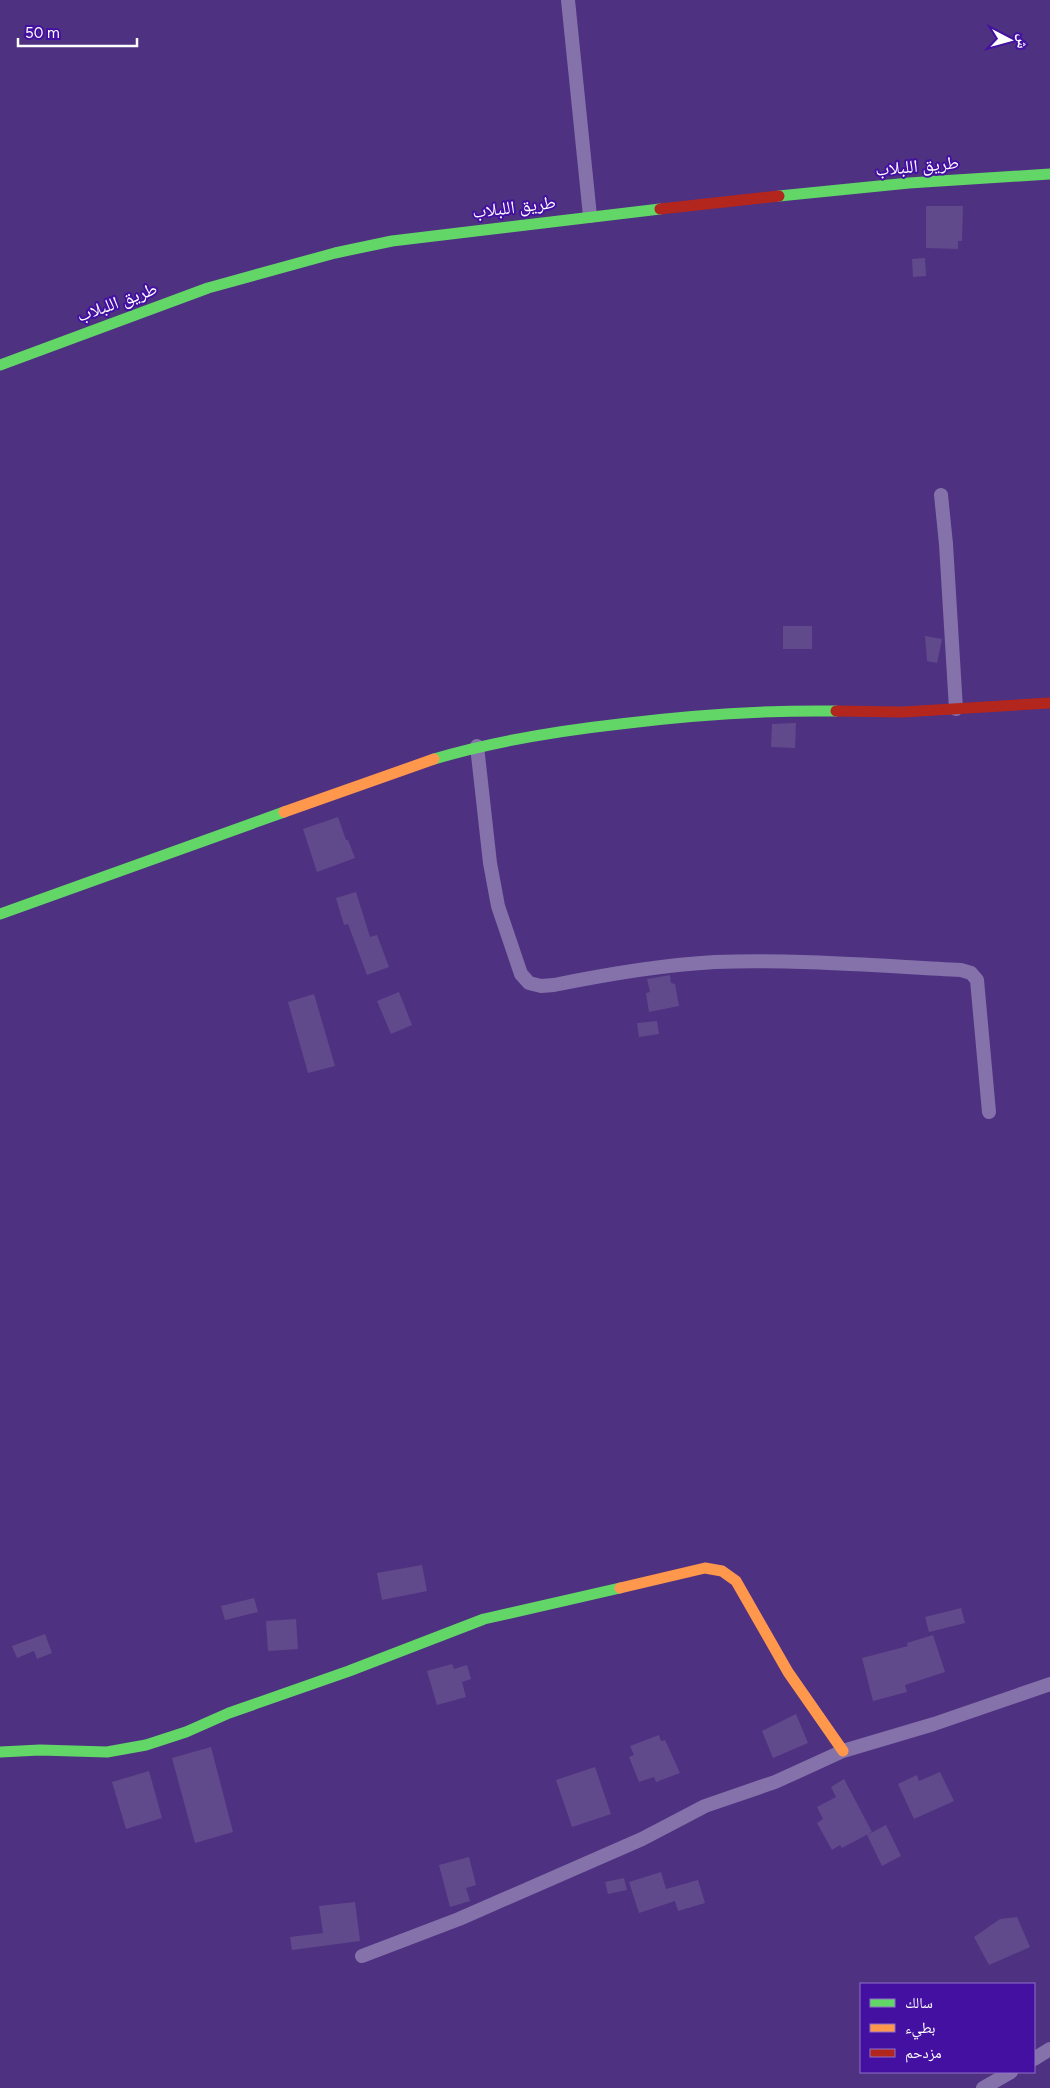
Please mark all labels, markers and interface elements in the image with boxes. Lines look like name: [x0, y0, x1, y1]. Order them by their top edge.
scale bar: [18, 15, 136, 47]
north arrow: [985, 15, 1035, 65]
text: 50 m: [25, 24, 60, 42]
text: ش: [1013, 33, 1032, 50]
street label: طريق اللبلاب: [874, 151, 960, 181]
street label: طريق اللبلاب: [471, 191, 557, 223]
street label: طريق اللبلاب: [74, 277, 160, 327]
legend: [860, 1983, 1035, 2073]
text: سالك: [905, 1994, 933, 2012]
text: بطيء: [905, 2019, 935, 2040]
text: مزدحم: [905, 2044, 942, 2063]

